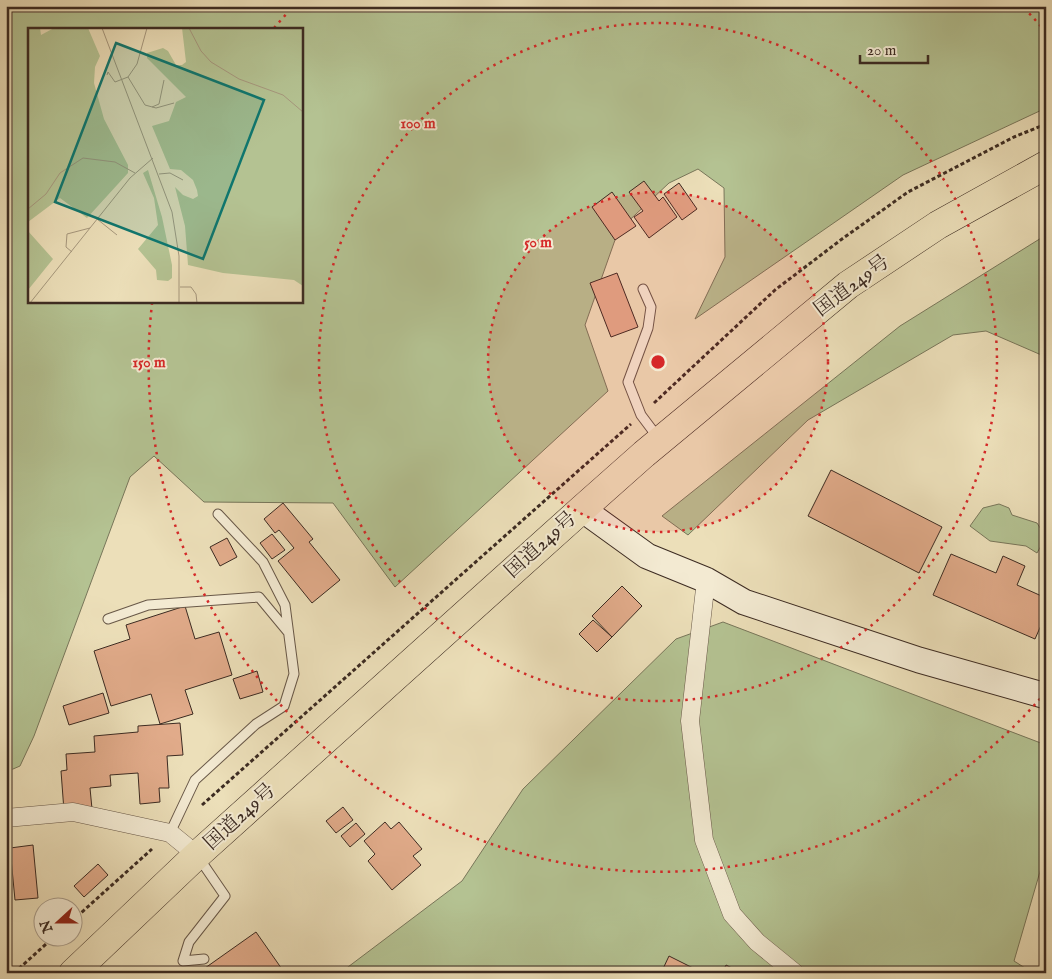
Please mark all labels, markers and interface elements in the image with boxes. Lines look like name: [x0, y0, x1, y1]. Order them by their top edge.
inset map: [28, 28, 302, 302]
scale bar: [860, 32, 927, 64]
text: 20 m: [867, 41, 897, 60]
text: 100 m: [400, 114, 436, 133]
text: 50 m: [524, 233, 552, 252]
street label: 国道249号: [809, 250, 895, 322]
text: 150 m: [132, 353, 166, 372]
centre of rings: [649, 353, 667, 371]
street label: 国道249号: [500, 506, 582, 584]
street label: 国道249号: [199, 778, 281, 856]
north arrow: [32, 896, 82, 946]
text: N: [36, 917, 58, 936]

